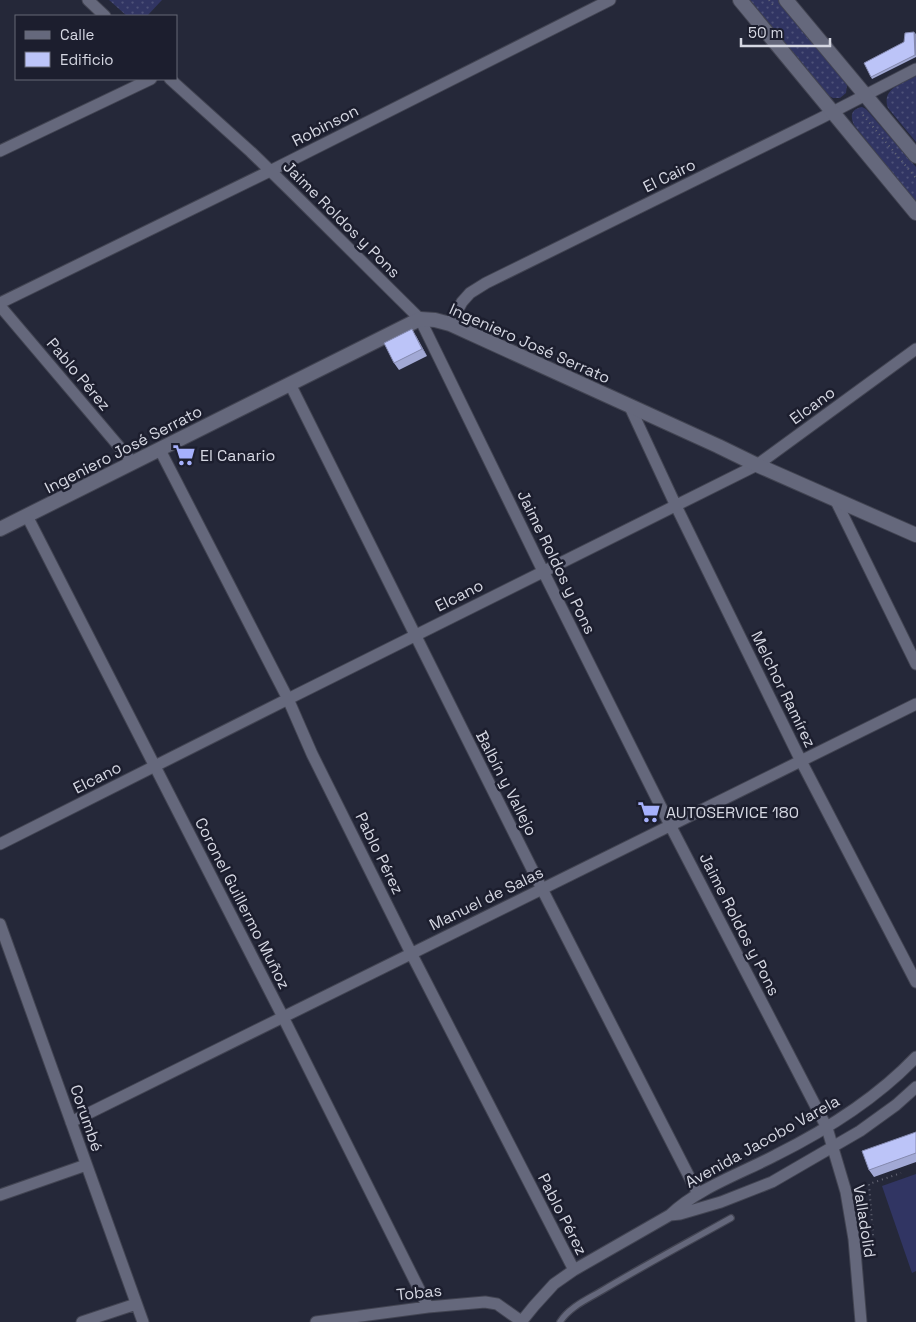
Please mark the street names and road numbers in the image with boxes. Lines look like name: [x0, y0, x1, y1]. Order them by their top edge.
street label: Robinson: [288, 100, 362, 151]
street label: El Cairo: [639, 154, 699, 197]
street label: Jaime Roldos y Pons: [279, 156, 405, 282]
street label: Ingeniero José Serrato: [446, 298, 614, 388]
street label: Pablo Pérez: [42, 334, 115, 415]
street label: Elcano: [785, 382, 839, 429]
street label: Ingeniero José Serrato: [41, 401, 206, 498]
street label: Jaime Roldos y Pons: [513, 487, 601, 638]
street label: Elcano: [432, 574, 487, 616]
street label: Melchor Ramírez: [746, 628, 821, 751]
street label: Balbín y Vallejo: [471, 727, 542, 839]
street label: Elcano: [70, 756, 125, 798]
street label: Pablo Pérez: [351, 809, 408, 898]
street label: Coronel Guillermo Muñoz: [190, 814, 295, 993]
street label: Jaime Roldos y Pons: [694, 849, 785, 999]
street label: Manuel de Salas: [426, 862, 547, 935]
street label: Corumbé: [65, 1082, 108, 1154]
street label: Avenida Jacobo Varela: [681, 1090, 843, 1193]
street label: Pablo Pérez: [533, 1170, 592, 1259]
street label: Valladolid: [848, 1183, 881, 1259]
street label: Tobas: [395, 1280, 443, 1305]

